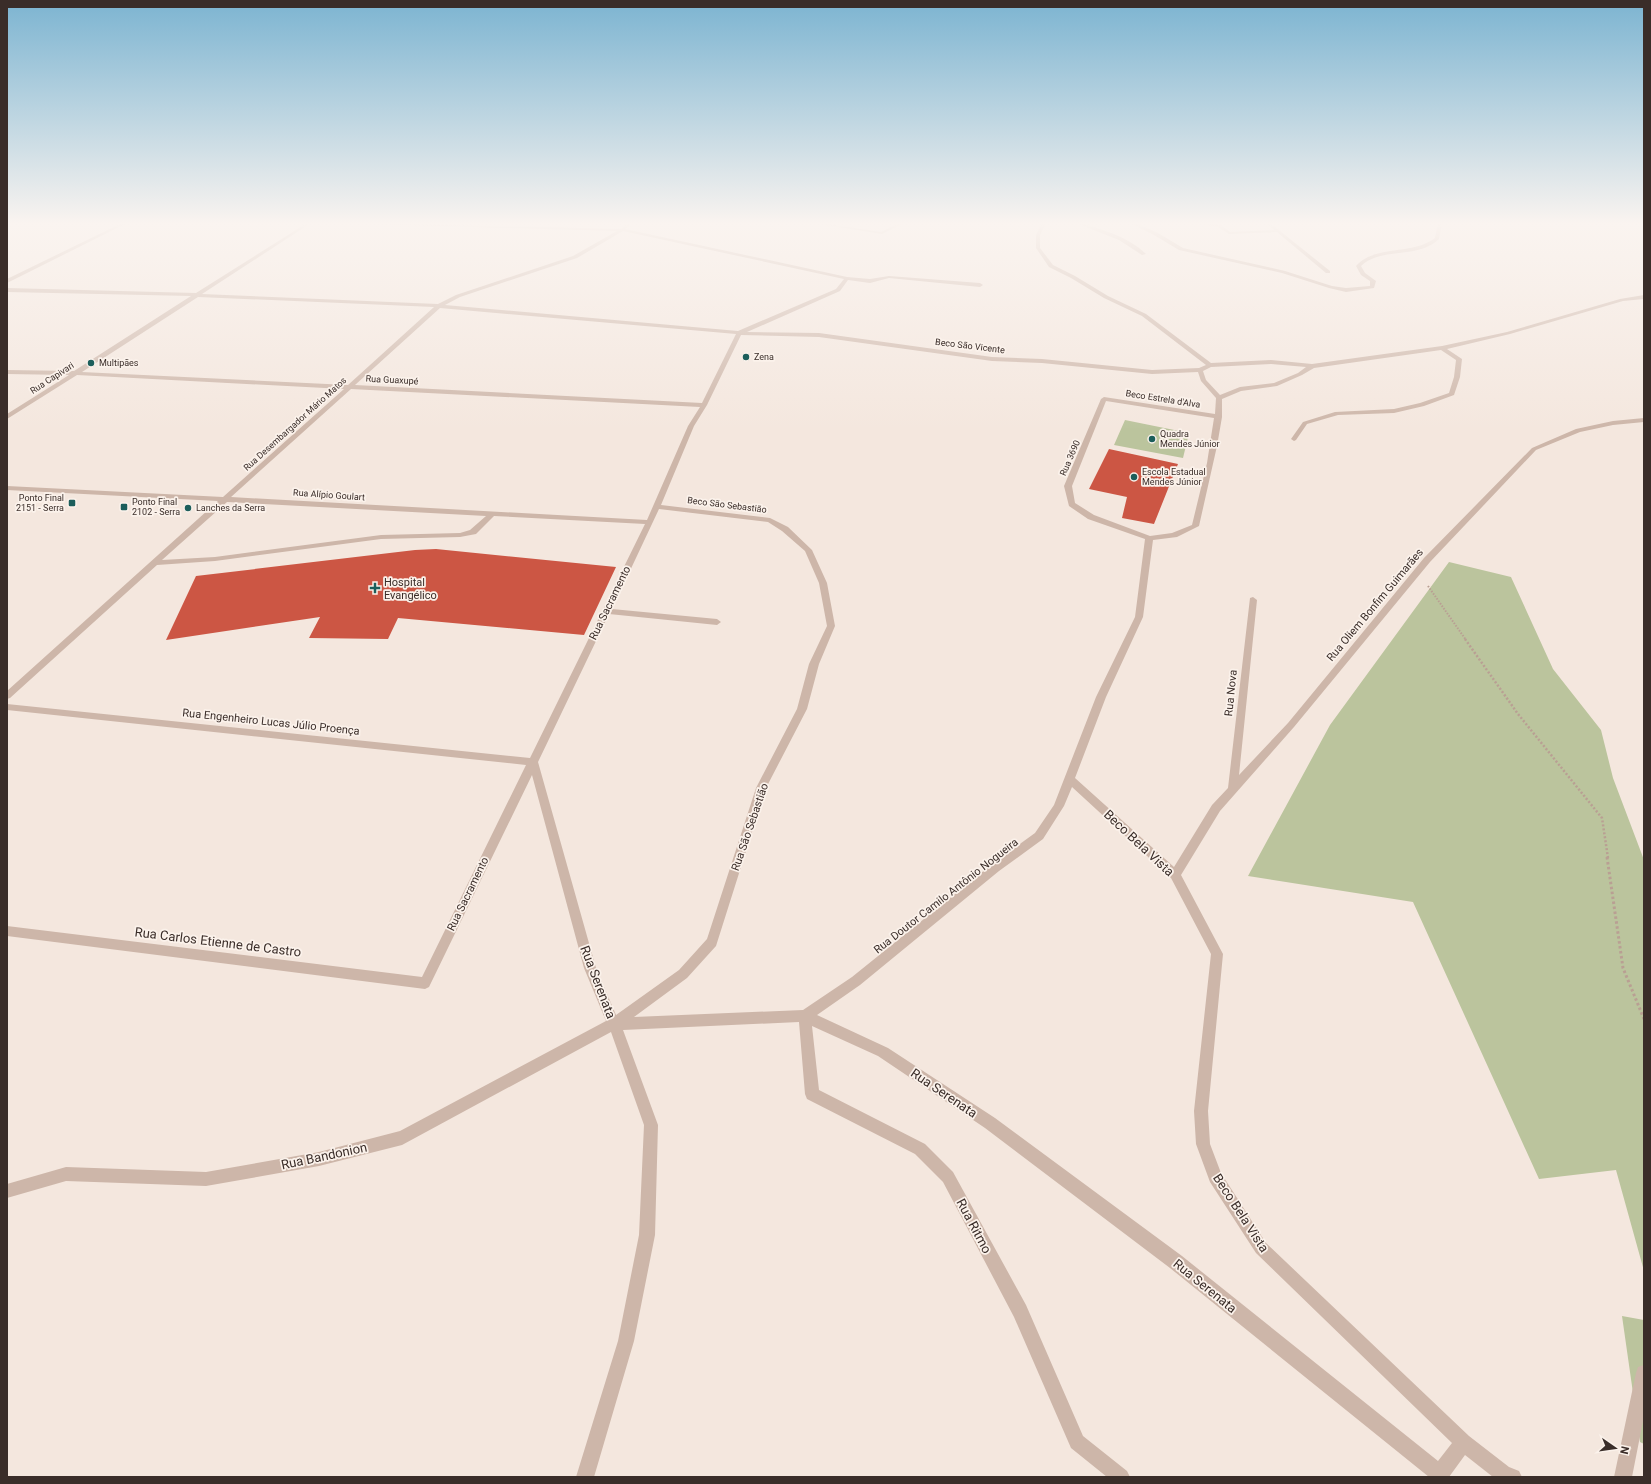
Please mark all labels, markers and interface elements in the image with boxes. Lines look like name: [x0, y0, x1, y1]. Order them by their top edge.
street label: Beco São Vicente: [935, 337, 1006, 355]
marker: Zena: [741, 352, 751, 362]
place label: Zena: [754, 352, 774, 362]
marker: Multipães: [86, 358, 96, 368]
place label: Multipães: [99, 358, 139, 368]
street label: Rua Capivari: [28, 360, 76, 396]
street label: Rua Guaxupé: [365, 374, 419, 386]
street label: Rua Desembargador Mário Matos: [242, 375, 349, 473]
street label: Beco Estrela d'Alva: [1125, 388, 1201, 410]
place label: Quadra Mendes Júnior: [1160, 429, 1220, 449]
marker: Quadra Mendes Júnior: [1147, 434, 1157, 444]
street label: Rua 3690: [1058, 439, 1082, 477]
place label: Escola Estadual Mendes Júnior: [1142, 467, 1206, 487]
marker: Escola Estadual Mendes Júnior: [1129, 472, 1139, 482]
street label: Rua Alípio Goulart: [293, 487, 365, 503]
place label: Ponto Final 2151 - Serra: [16, 493, 64, 513]
street label: Beco São Sebastião: [687, 495, 767, 515]
place label: Ponto Final 2102 - Serra: [132, 497, 180, 517]
marker: Ponto Final 2151 - Serra: [67, 498, 77, 508]
marker: Ponto Final 2102 - Serra: [119, 502, 129, 512]
marker: Lanches da Serra: [183, 503, 193, 513]
place label: Lanches da Serra: [196, 503, 265, 513]
street label: Rua Oliem Bonfim Guimarães: [1324, 546, 1426, 664]
street label: Rua Sacramento: [586, 564, 634, 642]
place label: Hospital Evangélico: [384, 576, 437, 602]
marker: Hospital Evangélico: [369, 582, 381, 594]
street label: Rua Nova: [1222, 669, 1240, 717]
street label: Rua Engenheiro Lucas Júlio Proença: [182, 706, 360, 738]
street label: Rua São Sebastião: [729, 781, 771, 873]
street label: Beco Bela Vista: [1101, 807, 1177, 879]
street label: Rua Doutor Camilo Antônio Nogueira: [871, 836, 1021, 956]
street label: Rua Sacramento: [444, 855, 492, 933]
street label: Rua Carlos Etienne de Castro: [134, 924, 302, 960]
street label: Rua Serenata: [577, 943, 619, 1021]
street label: Rua Serenata: [908, 1065, 980, 1121]
street label: Rua Bandonion: [280, 1140, 368, 1172]
street label: Beco Bela Vista: [1210, 1171, 1272, 1255]
street label: Rua Ritmo: [953, 1196, 995, 1256]
street label: Rua Serenata: [1170, 1256, 1240, 1316]
north arrow: [1595, 1428, 1635, 1468]
text: N: [1617, 1445, 1631, 1456]

